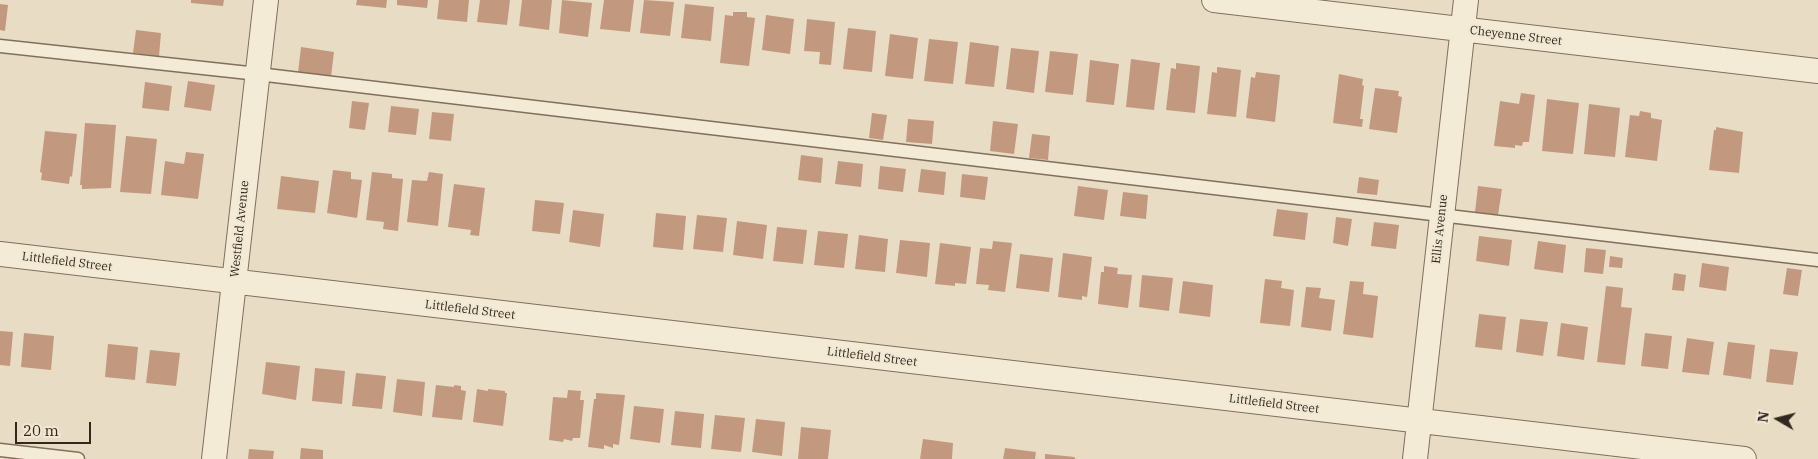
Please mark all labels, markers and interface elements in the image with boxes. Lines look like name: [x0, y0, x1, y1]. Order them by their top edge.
street label: Cheyenne Street: [1469, 23, 1563, 49]
street label: Westfield Avenue: [228, 180, 252, 278]
street label: Ellis Avenue: [1429, 194, 1451, 264]
street label: Littlefield Street: [21, 249, 113, 275]
street label: Littlefield Street: [424, 297, 516, 323]
street label: Littlefield Street: [826, 344, 918, 370]
street label: Littlefield Street: [1228, 391, 1320, 417]
north arrow: [1753, 394, 1803, 444]
text: N: [1753, 410, 1773, 424]
scale bar: [18, 412, 94, 444]
text: 20 m: [23, 421, 59, 440]

